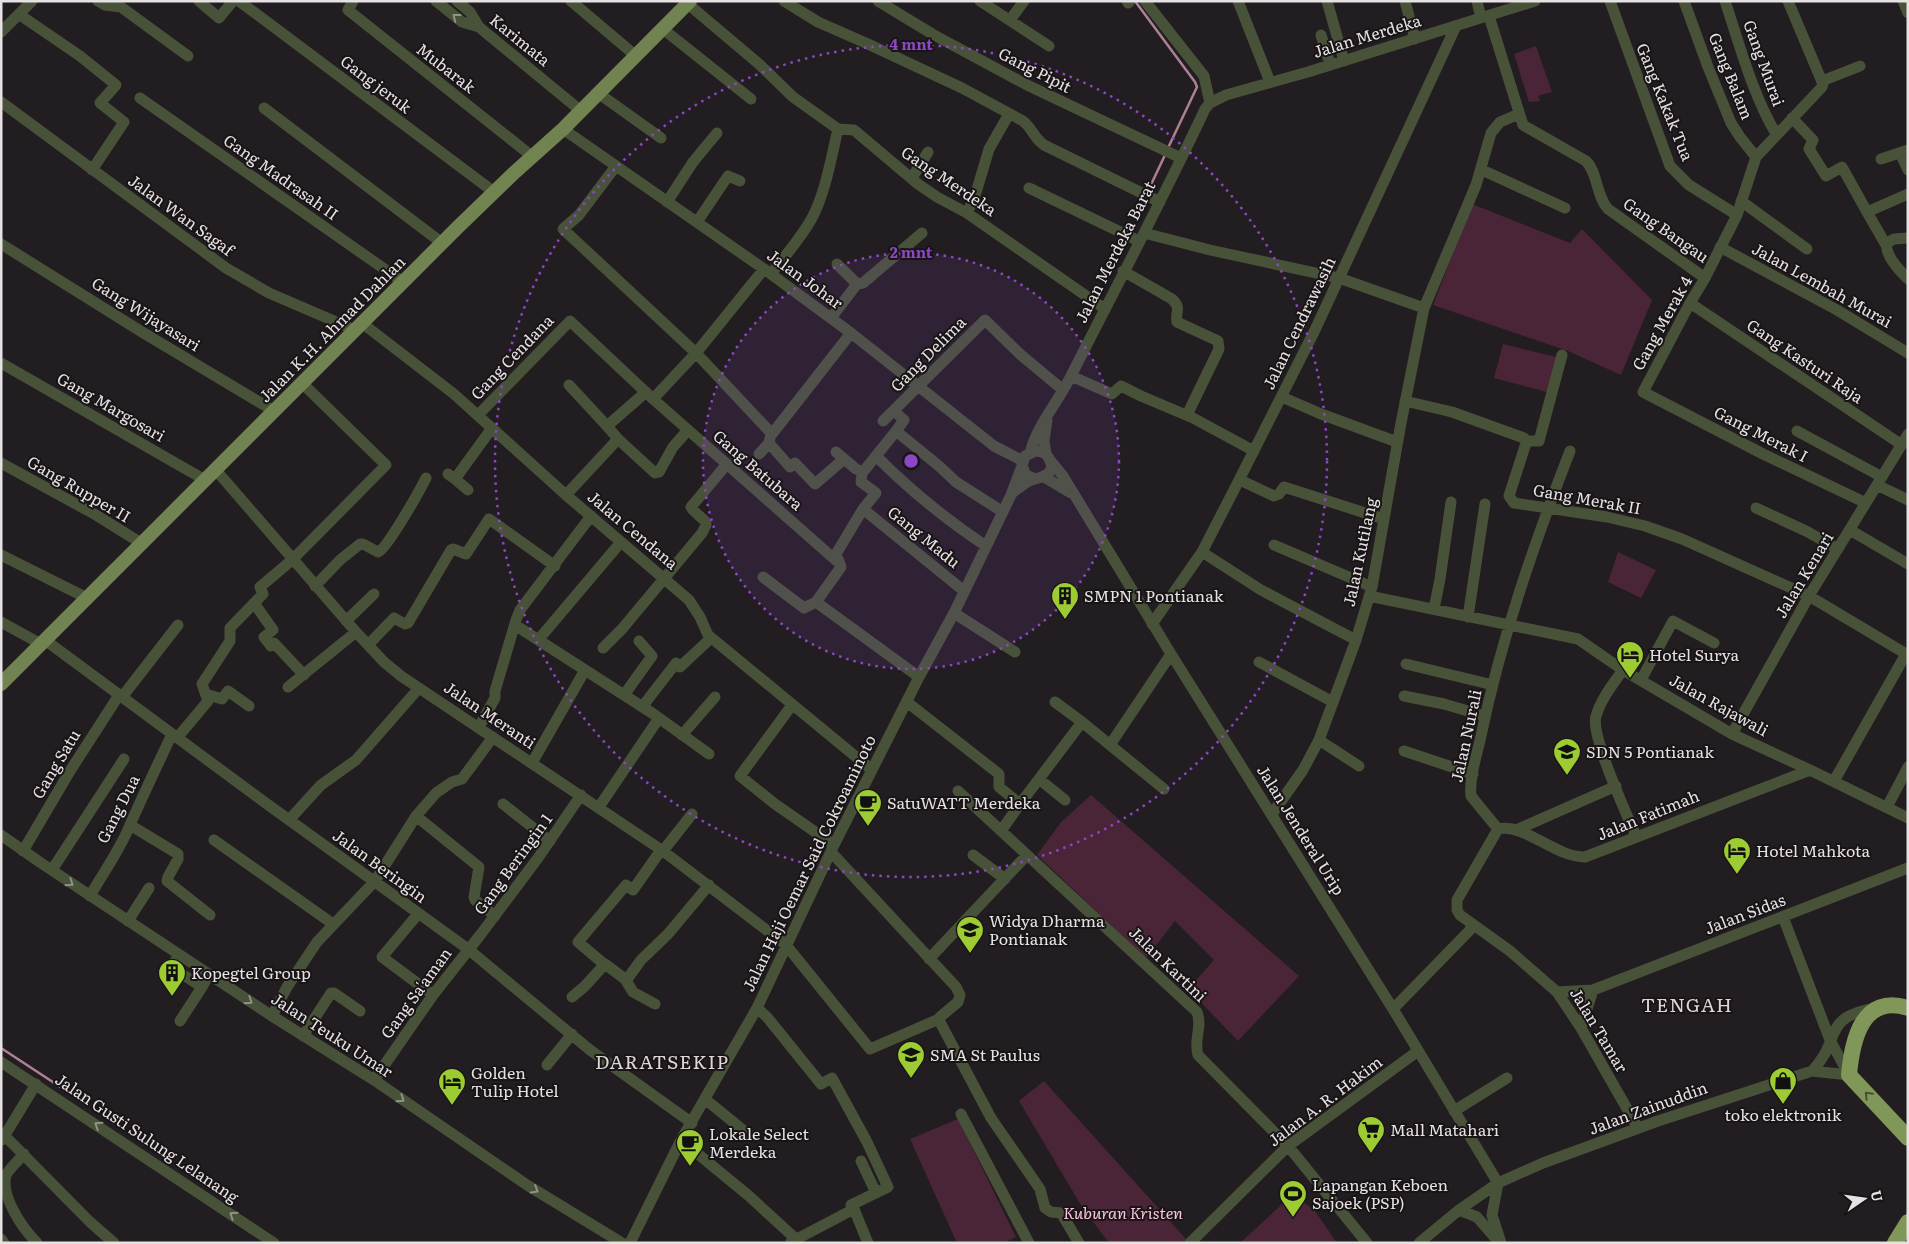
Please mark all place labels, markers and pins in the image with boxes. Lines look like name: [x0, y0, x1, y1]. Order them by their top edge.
centre of rings: [902, 452, 920, 470]
building icon: SMPN 1 Pontianak: [1050, 581, 1080, 620]
place label: SMPN 1 Pontianak: [1084, 583, 1224, 607]
hotel icon: Hotel Surya: [1615, 640, 1645, 679]
place label: Hotel Surya: [1649, 642, 1740, 666]
school or university icon: SDN 5 Pontianak: [1552, 737, 1582, 776]
place label: SDN 5 Pontianak: [1586, 739, 1714, 763]
cafe icon: SatuWATT Merdeka: [853, 788, 883, 827]
place label: SatuWATT Merdeka: [887, 790, 1041, 814]
hotel icon: Hotel Mahkota: [1722, 836, 1752, 875]
place label: Hotel Mahkota: [1756, 838, 1870, 862]
place label: Widya Dharma Pontianak: [989, 908, 1105, 950]
school or university icon: Widya Dharma Pontianak: [955, 915, 985, 954]
building icon: Kopegtel Group: [157, 958, 187, 997]
place label: Kopegtel Group: [191, 960, 311, 984]
school or university icon: SMA St Paulus: [896, 1040, 926, 1079]
place label: SMA St Paulus: [930, 1042, 1040, 1066]
place label: Golden Tulip Hotel: [471, 1060, 559, 1102]
shop icon: toko elektronik: [1768, 1066, 1798, 1105]
hotel icon: Golden Tulip Hotel: [437, 1067, 467, 1106]
place label: toko elektronik: [1724, 1102, 1842, 1126]
supermarket icon: Mall Matahari: [1356, 1115, 1386, 1154]
place label: Mall Matahari: [1390, 1117, 1499, 1141]
place label: Lokale Select Merdeka: [709, 1121, 810, 1163]
cafe icon: Lokale Select Merdeka: [675, 1128, 705, 1167]
place label: Lapangan Keboen Sajoek (PSP): [1312, 1172, 1448, 1214]
sports icon: Lapangan Keboen Sajoek (PSP): [1278, 1179, 1308, 1218]

